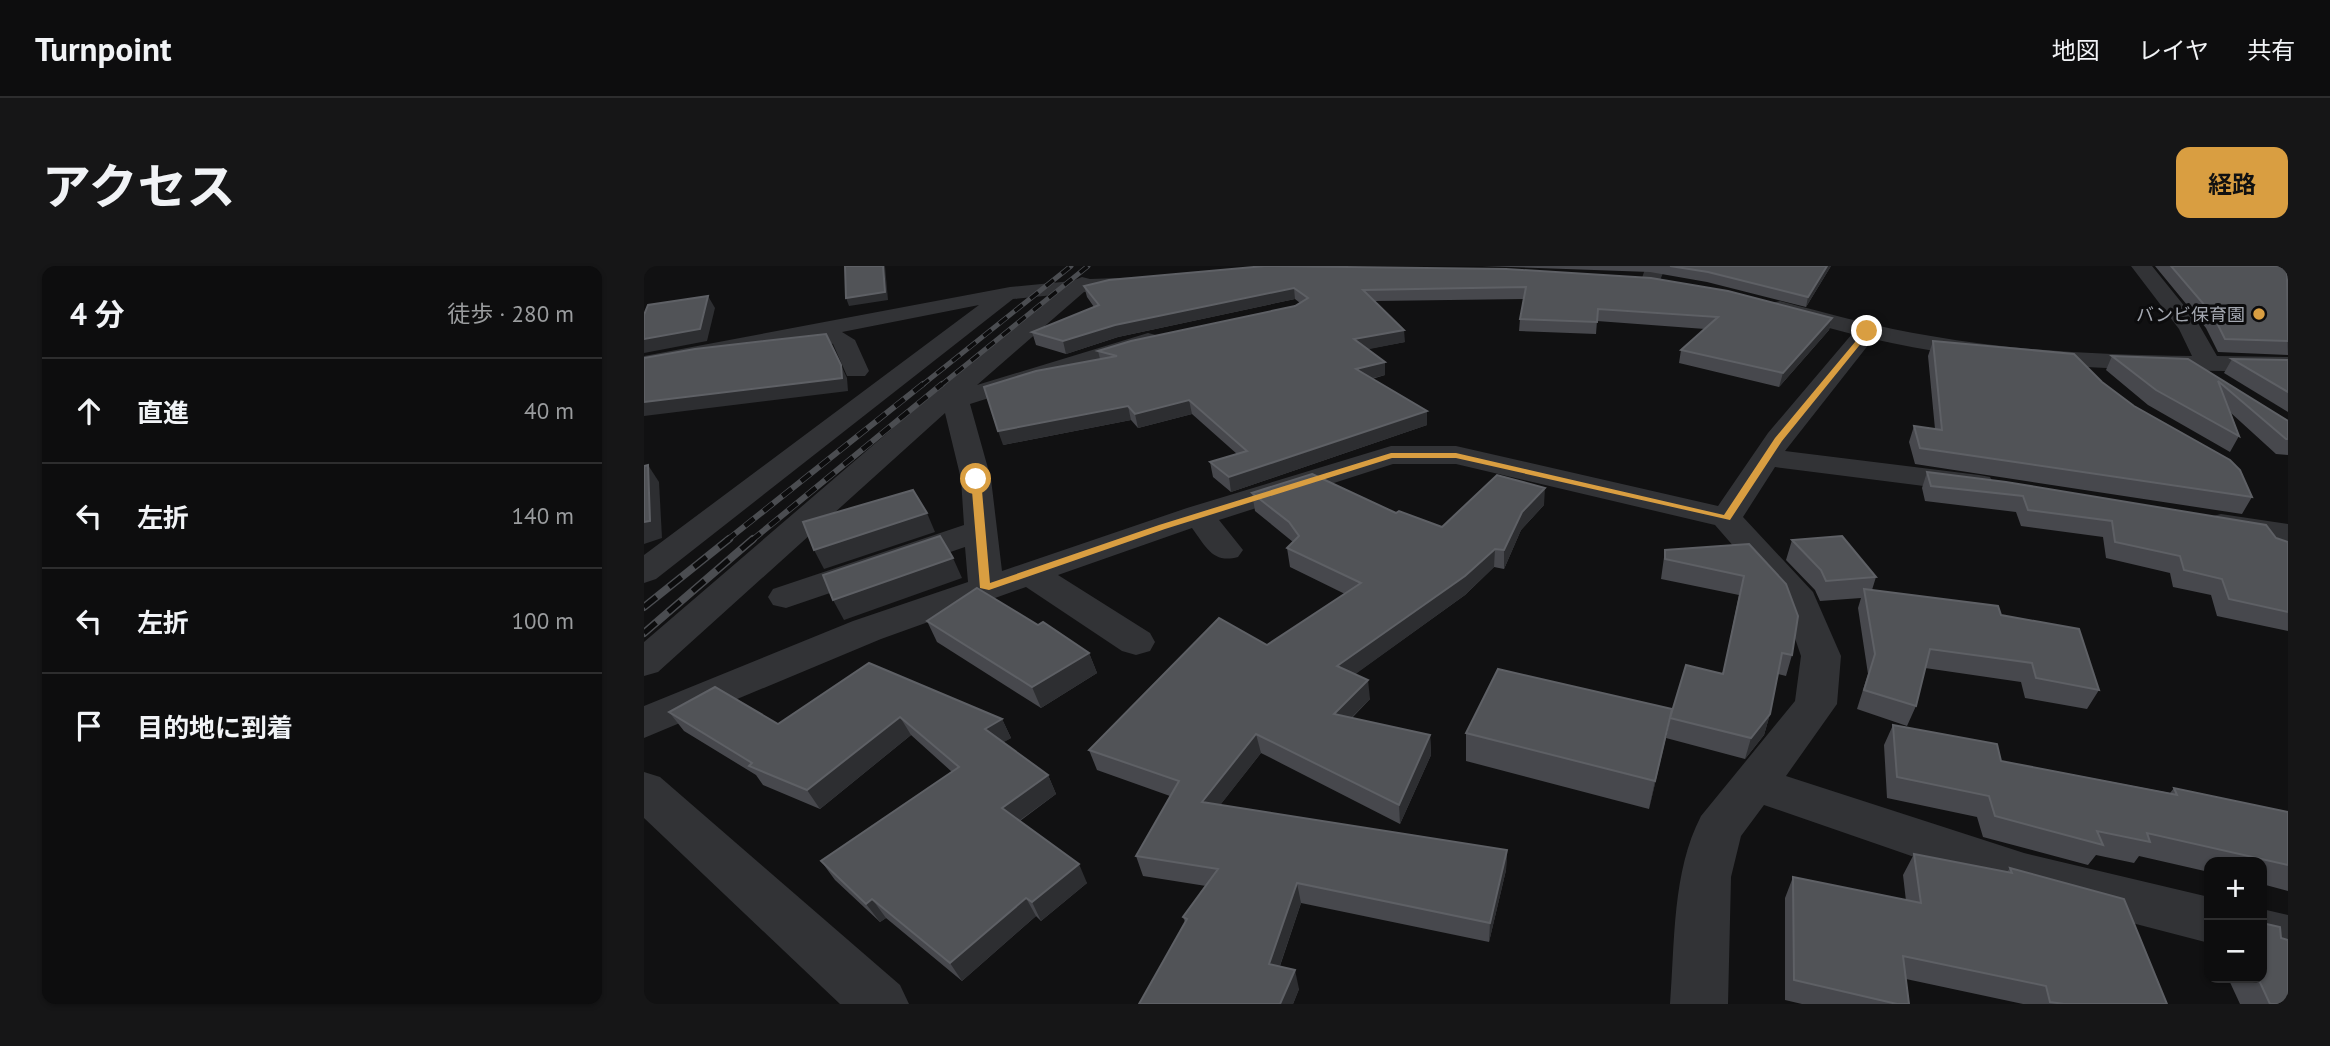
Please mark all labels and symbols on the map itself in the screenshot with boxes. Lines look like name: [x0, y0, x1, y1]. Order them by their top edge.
place label: バンビ保育園: [2136, 303, 2245, 326]
marker: バンビ保育園: [2251, 306, 2267, 322]
route end: [1851, 315, 1882, 346]
route start: [960, 463, 991, 494]

